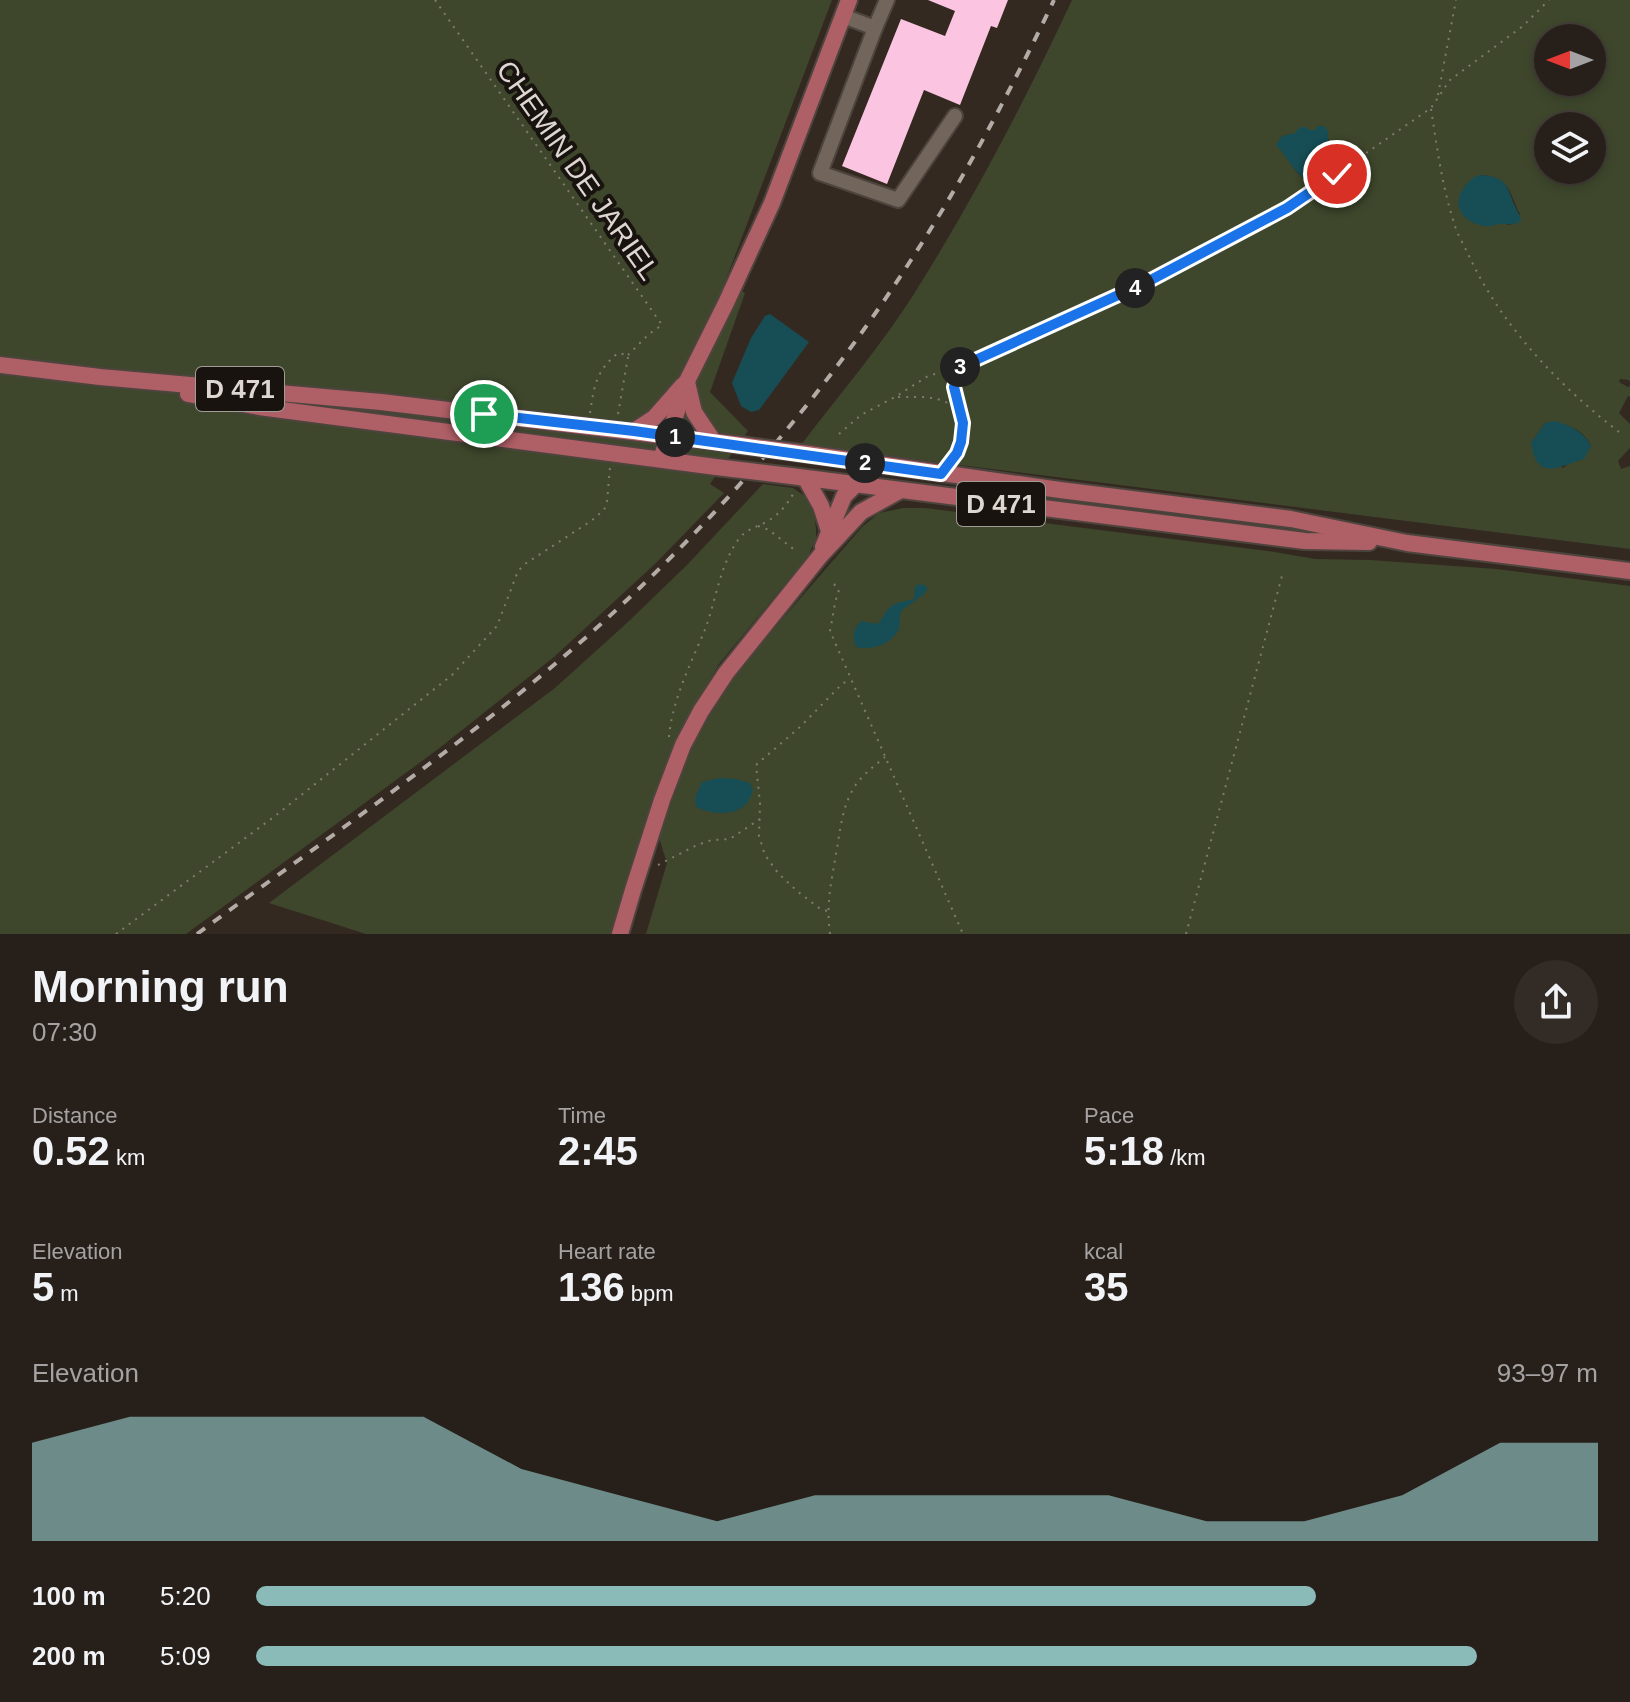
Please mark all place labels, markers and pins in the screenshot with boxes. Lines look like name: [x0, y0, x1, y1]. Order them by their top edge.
pin: [1303, 140, 1371, 208]
pin: 4: [1115, 268, 1155, 308]
pin: 3: [940, 347, 980, 387]
pin: [450, 380, 518, 448]
pin: 1: [655, 417, 695, 457]
pin: 2: [845, 443, 885, 483]

